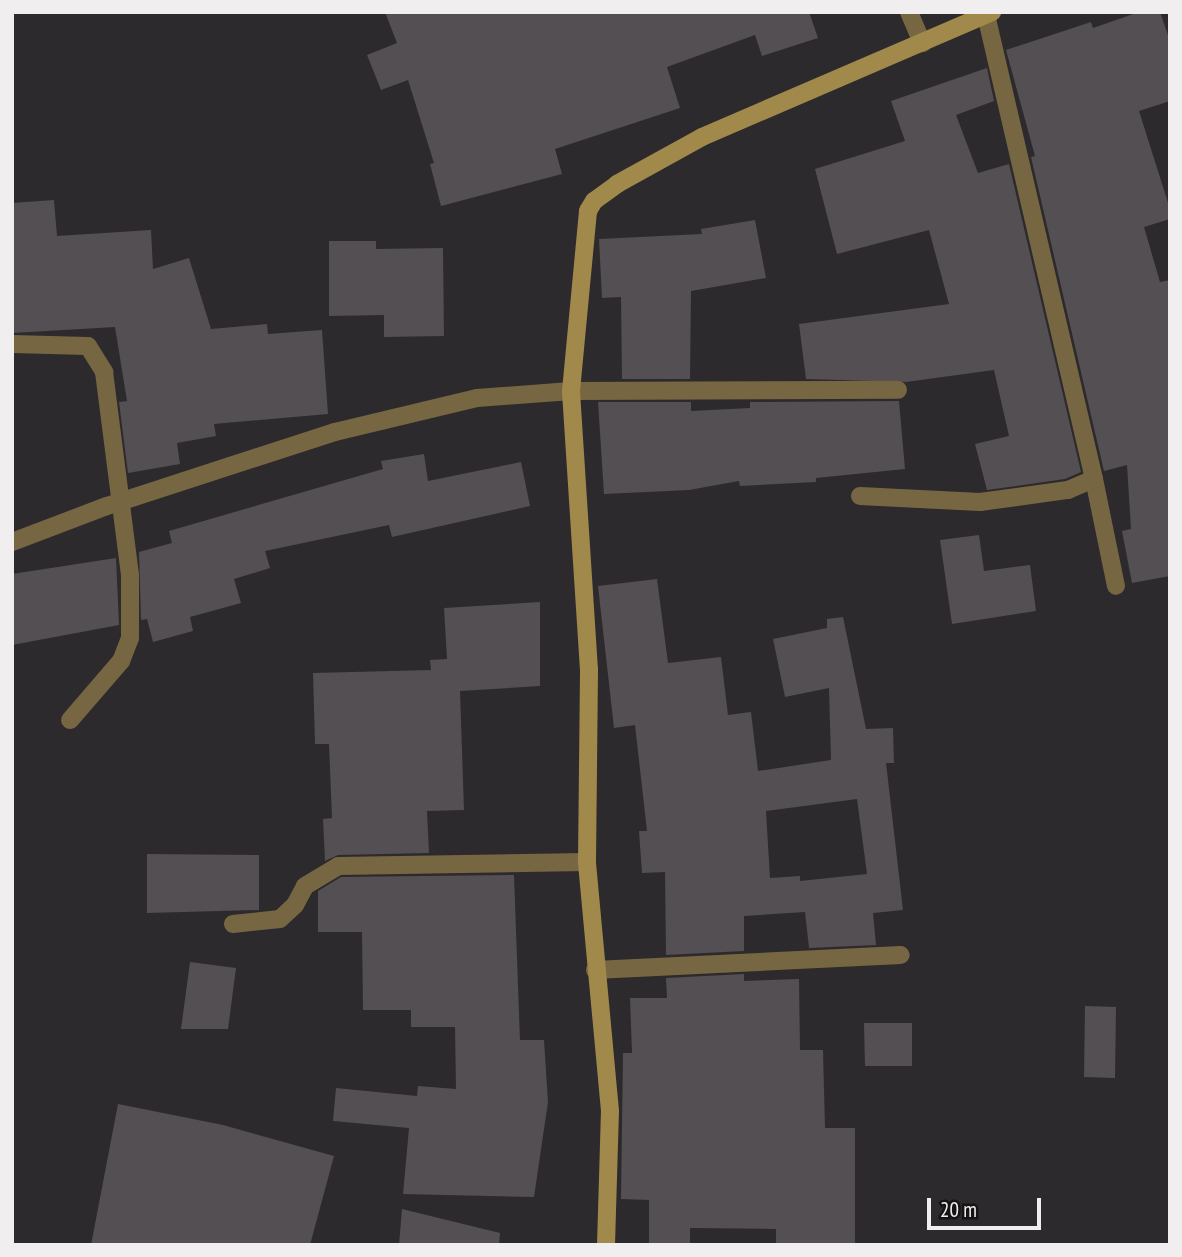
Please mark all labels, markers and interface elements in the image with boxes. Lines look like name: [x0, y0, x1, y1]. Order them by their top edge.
scale bar: [930, 1184, 1044, 1228]
text: 20 m: [940, 1196, 977, 1223]

